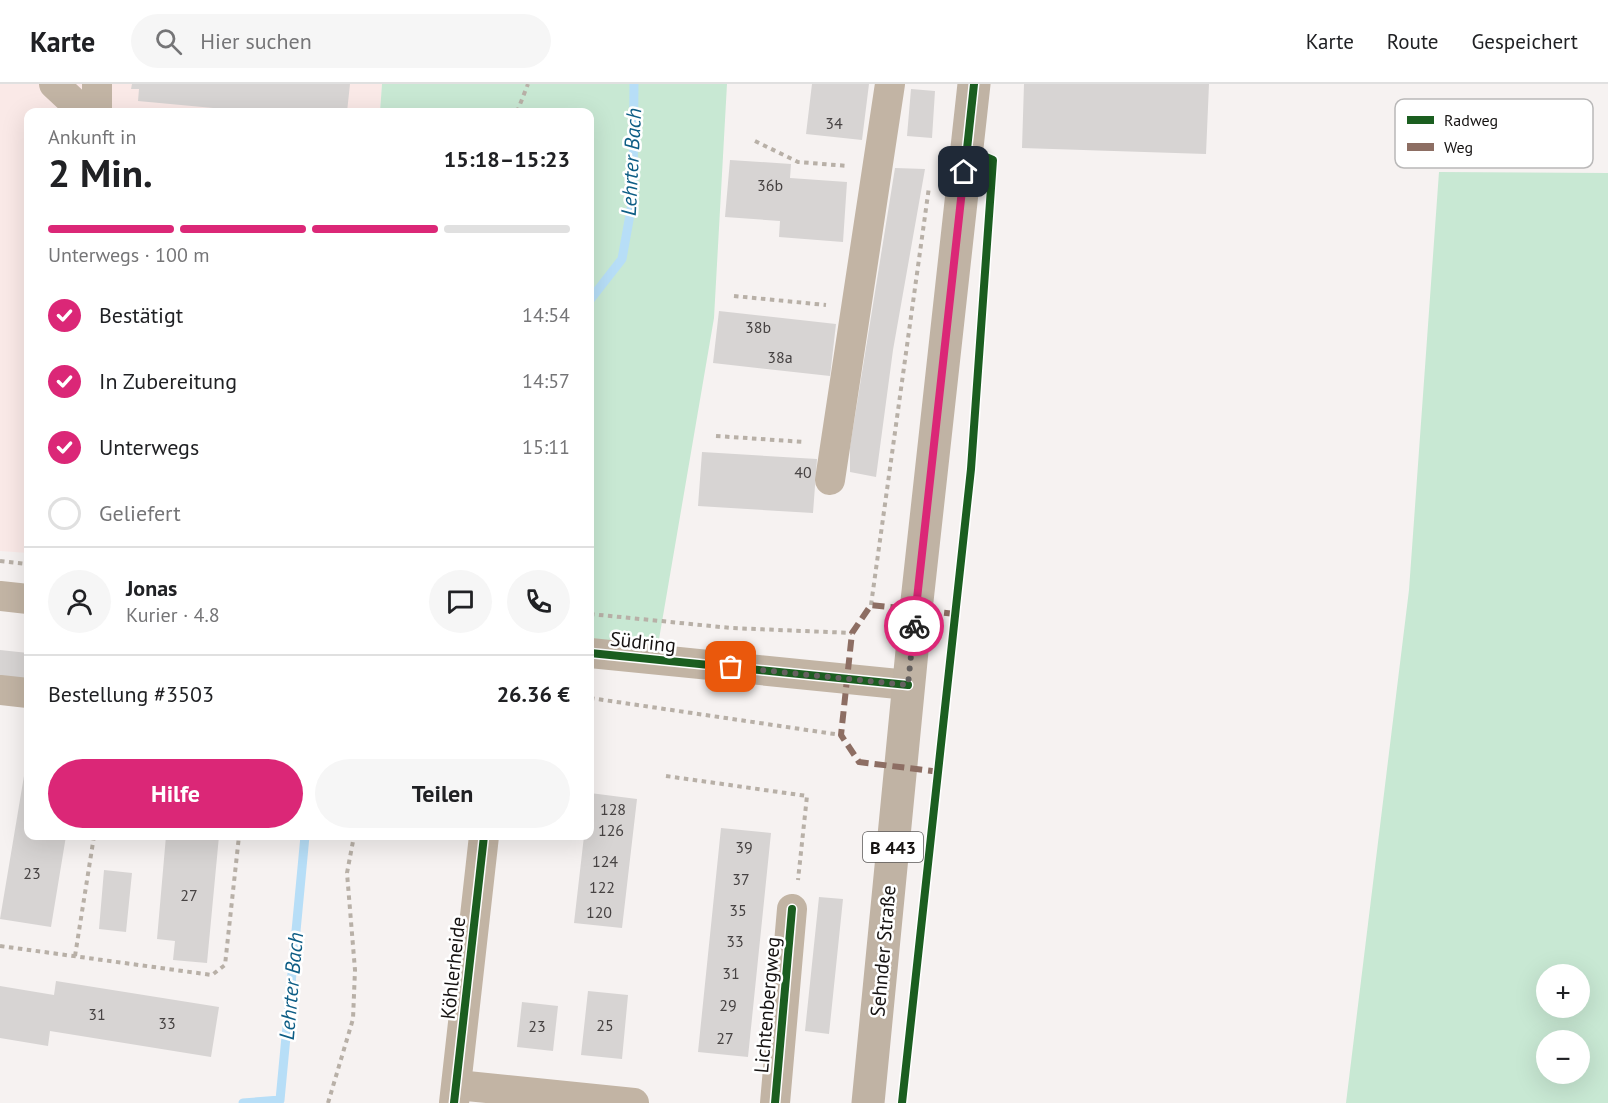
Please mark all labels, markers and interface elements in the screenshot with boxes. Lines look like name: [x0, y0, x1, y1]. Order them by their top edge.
search box: [131, 14, 551, 68]
text: Karte: [30, 23, 95, 60]
icon: search: [152, 25, 185, 58]
text: Hier suchen: [200, 27, 312, 55]
text: Karte: [1306, 28, 1354, 55]
text: Route: [1387, 28, 1438, 55]
text: Gespeichert: [1471, 28, 1578, 55]
legend: [1395, 99, 1593, 168]
water label: Lehrter Bach: [615, 107, 647, 217]
text: Radweg: [1444, 110, 1498, 130]
house number: 34: [825, 113, 843, 133]
text: Ankunft in: [48, 124, 136, 150]
text: Weg: [1444, 137, 1473, 157]
text: 15:18–15:23: [444, 145, 570, 173]
pin: [938, 146, 989, 197]
text: 2 Min.: [48, 147, 153, 198]
icon: home: [947, 155, 980, 188]
house number: 36b: [757, 175, 783, 195]
text: Unterwegs · 100 m: [48, 242, 209, 268]
icon: check: [48, 299, 81, 332]
text: Bestätigt: [99, 301, 183, 329]
text: 14:54: [522, 302, 570, 328]
house number: 38b: [745, 317, 771, 337]
house number: 38a: [767, 347, 793, 367]
icon: check: [48, 365, 81, 398]
text: In Zubereitung: [99, 367, 237, 395]
text: 14:57: [522, 368, 570, 394]
icon: check: [48, 431, 81, 464]
text: Unterwegs: [99, 433, 199, 461]
text: 15:11: [522, 434, 570, 460]
house number: 40: [794, 462, 812, 482]
text: Geliefert: [99, 499, 181, 527]
button: person: [48, 570, 111, 633]
button: chat: [429, 570, 492, 633]
button: phone: [507, 570, 570, 633]
text: Jonas: [126, 574, 177, 602]
courier: [884, 596, 944, 656]
text: Kurier · 4.8: [126, 602, 220, 628]
icon: bike: [898, 610, 931, 643]
street label: Südring: [609, 626, 677, 658]
pin: [705, 641, 756, 692]
icon: bag: [714, 650, 747, 683]
text: Bestellung #3503: [48, 680, 214, 708]
text: 26.36 €: [497, 680, 570, 708]
button: Hilfe: [48, 759, 303, 828]
button: Teilen: [315, 759, 570, 828]
house number: 128: [600, 799, 626, 819]
house number: 126: [598, 820, 624, 840]
road number: B 443: [863, 832, 923, 862]
house number: 39: [735, 837, 753, 857]
house number: 124: [592, 851, 618, 871]
house number: 23: [23, 863, 41, 883]
house number: 37: [732, 869, 750, 889]
house number: 122: [589, 877, 615, 897]
street label: Sehnder Straße: [864, 884, 902, 1018]
house number: 27: [180, 885, 198, 905]
house number: 35: [729, 900, 747, 920]
house number: 120: [586, 902, 612, 922]
street label: Köhlerheide: [435, 915, 471, 1021]
water label: Lehrter Bach: [273, 931, 309, 1041]
house number: 33: [726, 931, 744, 951]
street label: Lichtenbergweg: [748, 936, 786, 1074]
house number: 31: [722, 963, 740, 983]
map controls: [1536, 964, 1590, 1084]
button: +: [1536, 964, 1590, 1018]
house number: 29: [719, 995, 737, 1015]
house number: 31: [88, 1004, 106, 1024]
house number: 33: [158, 1013, 176, 1033]
house number: 25: [596, 1015, 614, 1035]
house number: 23: [528, 1016, 546, 1036]
house number: 27: [716, 1028, 734, 1048]
button: −: [1536, 1030, 1590, 1084]

